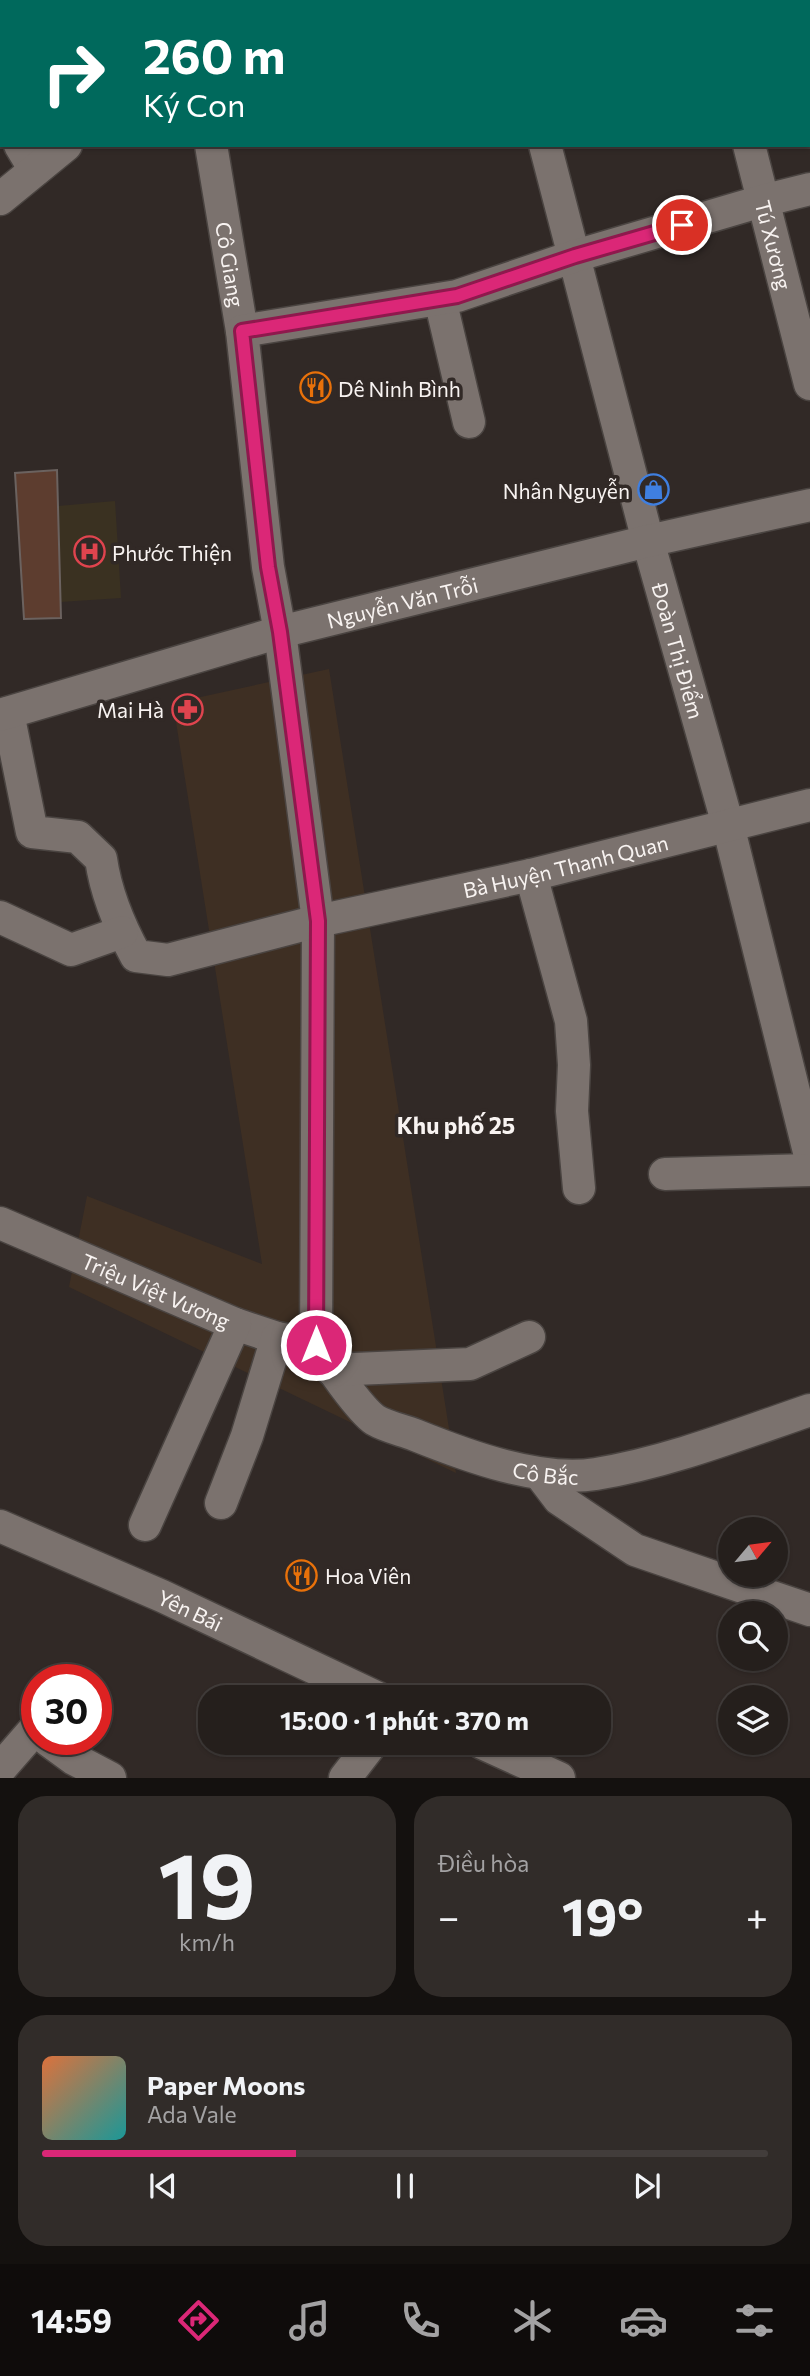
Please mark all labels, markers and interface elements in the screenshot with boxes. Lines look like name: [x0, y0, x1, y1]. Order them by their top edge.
text: 260 m: [143, 24, 285, 84]
icon: right: [28, 28, 119, 119]
text: Ký Con: [143, 84, 245, 124]
pin: [652, 195, 712, 255]
street label: Tú Xương: [751, 197, 798, 292]
icon: arrive: [663, 206, 701, 244]
street label: Cô Giang: [211, 220, 250, 309]
restaurant icon: Dê Ninh Bình: [298, 371, 332, 405]
place label: Dê Ninh Bình: [338, 376, 461, 401]
shop icon: Nhân Nguyễn: [636, 473, 670, 507]
place label: Nhân Nguyễn: [503, 477, 630, 503]
hospital icon: Phước Thiện: [72, 535, 106, 569]
place label: Phước Thiện: [112, 540, 232, 565]
street label: Nguyễn Văn Trỗi: [324, 571, 480, 632]
street label: Đoàn Thị Điểm: [648, 579, 710, 721]
pharmacy icon: Mai Hà: [170, 692, 204, 726]
place label: Mai Hà: [97, 697, 164, 722]
street label: Bà Huyện Thanh Quan: [461, 829, 671, 902]
district label: Khu phố 25: [397, 1111, 515, 1139]
street label: Triệu Việt Vương: [78, 1247, 234, 1333]
position arrow: [279, 1308, 353, 1382]
street label: Cô Bắc: [510, 1456, 578, 1488]
north arrow: [718, 1517, 788, 1587]
map controls: [718, 1517, 788, 1755]
restaurant icon: Hoa Viên: [285, 1558, 319, 1592]
place label: Hoa Viên: [325, 1563, 411, 1588]
street label: Yên Bái: [154, 1583, 227, 1635]
button: search: [718, 1601, 788, 1671]
speed limit sign: 30: [21, 1664, 112, 1755]
button: layers: [718, 1685, 788, 1755]
text: 15:00 · 1 phút · 370 m: [280, 1704, 529, 1735]
text: 19: [158, 1826, 256, 1938]
text: Điều hòa: [438, 1849, 529, 1877]
text: 19°: [562, 1883, 643, 1947]
text: −: [438, 1892, 460, 1939]
text: +: [746, 1892, 768, 1939]
text: km/h: [179, 1928, 235, 1956]
text: Paper Moons: [147, 2069, 305, 2100]
text: Ada Vale: [147, 2100, 237, 2128]
icon: previous: [144, 2167, 182, 2205]
icon: pause: [386, 2167, 424, 2205]
icon: next: [628, 2167, 666, 2205]
icon: directions: [174, 2296, 223, 2345]
icon: music: [285, 2296, 334, 2345]
icon: phone: [396, 2296, 445, 2345]
icon: climate: [508, 2296, 557, 2345]
icon: car: [619, 2296, 668, 2345]
icon: filters: [730, 2296, 779, 2345]
text: 14:59: [31, 2300, 112, 2340]

